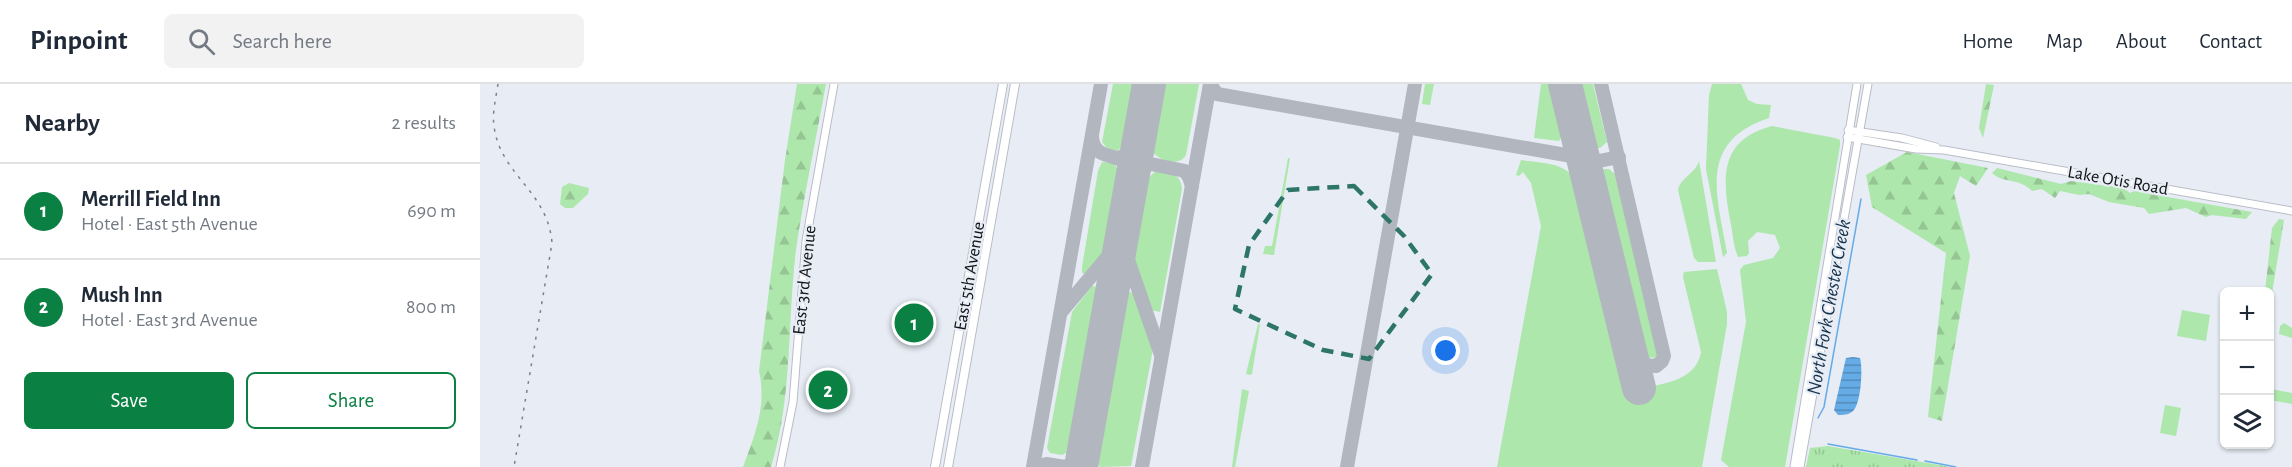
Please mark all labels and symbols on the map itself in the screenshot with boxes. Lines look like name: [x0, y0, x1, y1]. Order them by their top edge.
street label: Lake Otis Road: [2066, 163, 2170, 199]
water label: North Fork Chester Creek: [1804, 218, 1854, 397]
street label: East 5th Avenue: [952, 220, 988, 332]
street label: East 3rd Avenue: [790, 224, 820, 336]
pin: 1: [894, 300, 934, 346]
your location: [1431, 336, 1460, 365]
pin: 2: [808, 368, 848, 412]

